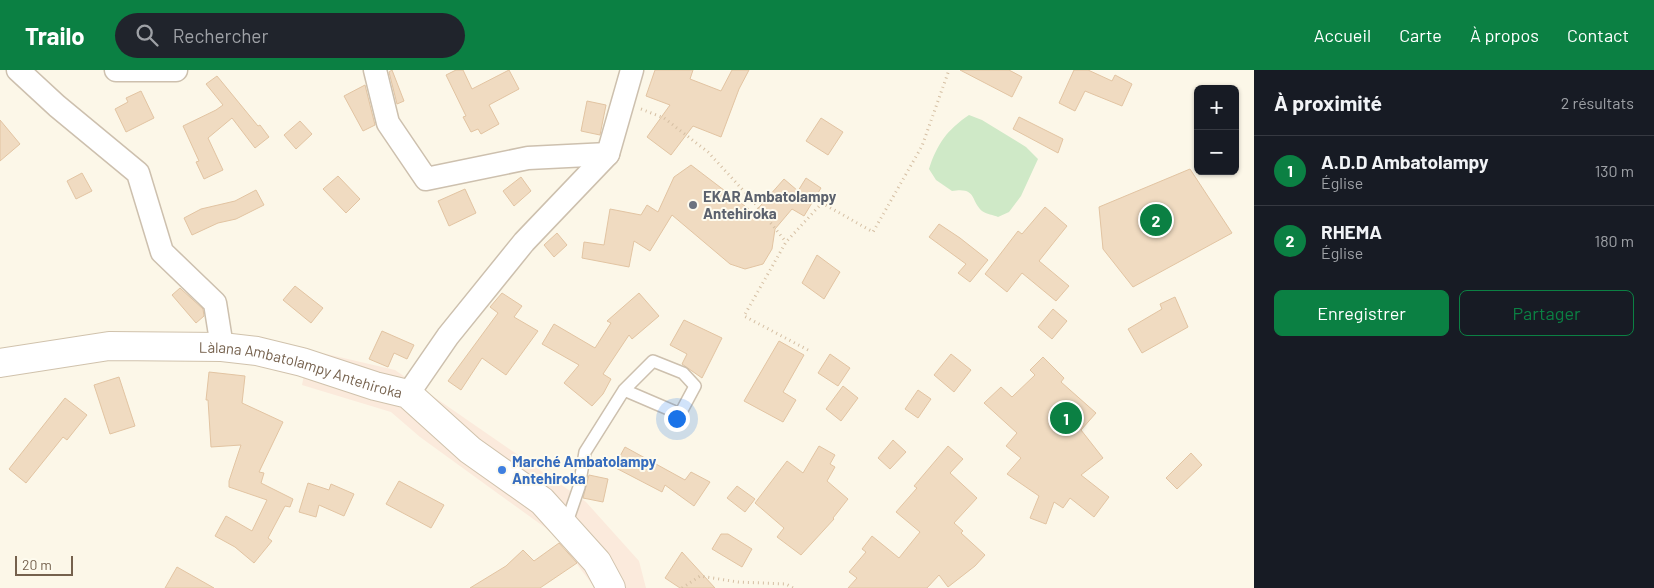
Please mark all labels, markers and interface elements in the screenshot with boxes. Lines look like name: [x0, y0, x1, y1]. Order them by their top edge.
search box: [115, 13, 465, 58]
text: Trailo: [25, 21, 85, 50]
icon: search: [133, 21, 161, 49]
text: Rechercher: [173, 24, 268, 47]
text: Accueil: [1314, 24, 1371, 46]
text: Carte: [1399, 24, 1442, 46]
text: À propos: [1470, 24, 1539, 46]
text: Contact: [1567, 24, 1629, 46]
map controls: [1194, 85, 1239, 175]
button: +: [1194, 85, 1239, 130]
text: À proximité: [1274, 90, 1382, 115]
text: 2 résultats: [1561, 93, 1634, 112]
button: −: [1194, 130, 1239, 175]
text: A.D.D Ambatolampy: [1321, 150, 1489, 173]
text: 1: [1287, 161, 1293, 180]
text: 130 m: [1595, 161, 1634, 180]
text: Église: [1321, 173, 1363, 192]
place label: EKAR Ambatolampy Antehiroka: [703, 187, 837, 222]
marker: EKAR Ambatolampy Antehiroka: [687, 199, 699, 211]
pin: 2: [1140, 201, 1172, 239]
text: RHEMA: [1321, 220, 1382, 243]
text: 2: [1286, 231, 1294, 250]
text: 180 m: [1595, 231, 1634, 250]
text: Église: [1321, 243, 1363, 262]
button: Enregistrer: [1274, 290, 1449, 336]
button: Partager: [1459, 290, 1634, 336]
street label: Làlana Ambatolampy Antehiroka: [199, 338, 404, 401]
pin: 1: [1050, 399, 1082, 437]
your location: [664, 406, 690, 432]
place label: Marché Ambatolampy Antehiroka: [512, 452, 657, 487]
marker: Marché Ambatolampy Antehiroka: [496, 464, 508, 476]
scale bar: [15, 553, 72, 576]
text: 20 m: [22, 556, 52, 573]

